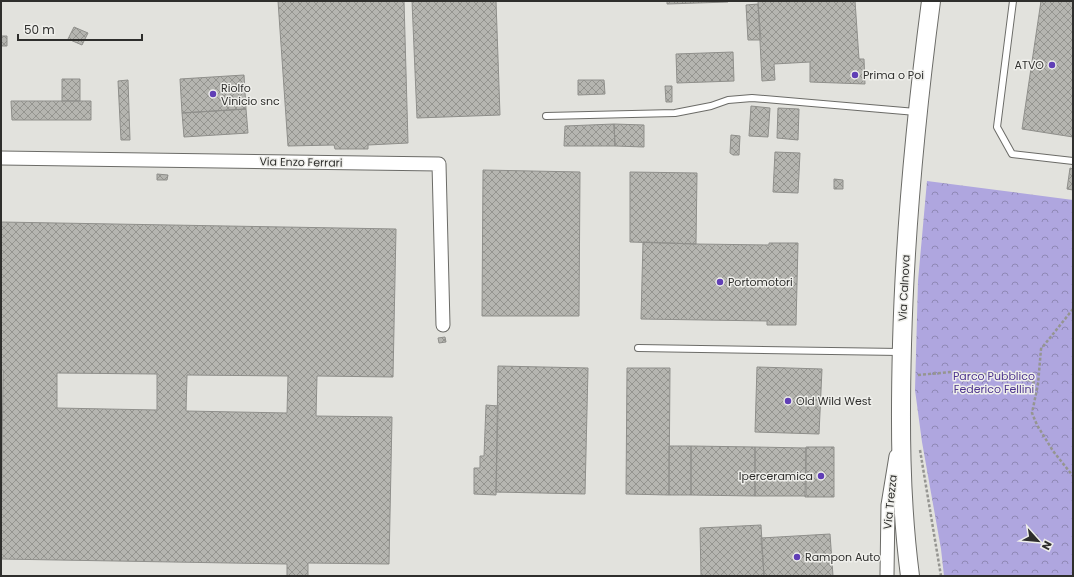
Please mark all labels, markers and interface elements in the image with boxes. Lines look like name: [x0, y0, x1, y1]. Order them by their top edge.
scale bar: [18, 16, 142, 42]
text: 50 m: [24, 21, 55, 38]
place label: ATVO: [1015, 57, 1044, 73]
marker: ATVO: [1047, 60, 1057, 70]
place label: Prima o Poi: [863, 67, 924, 83]
marker: Prima o Poi: [850, 70, 860, 80]
place label: Riolfo Vinicio snc: [221, 80, 280, 109]
marker: Riolfo Vinicio snc: [208, 89, 218, 99]
street label: Via Enzo Ferrari: [259, 153, 343, 171]
street label: Via Calnova: [894, 254, 914, 322]
place label: Portomotori: [728, 274, 793, 290]
marker: Portomotori: [715, 277, 725, 287]
park label: Parco Pubblico Federico Fellini: [953, 368, 1035, 397]
place label: Old Wild West: [796, 393, 872, 409]
marker: Old Wild West: [783, 396, 793, 406]
place label: Iperceramica: [739, 468, 813, 484]
marker: Iperceramica: [816, 471, 826, 481]
street label: Via Trezza: [879, 474, 901, 530]
north arrow: [1018, 521, 1058, 561]
text: N: [1038, 538, 1056, 553]
place label: Rampon Auto: [805, 549, 880, 565]
marker: Rampon Auto: [792, 552, 802, 562]

